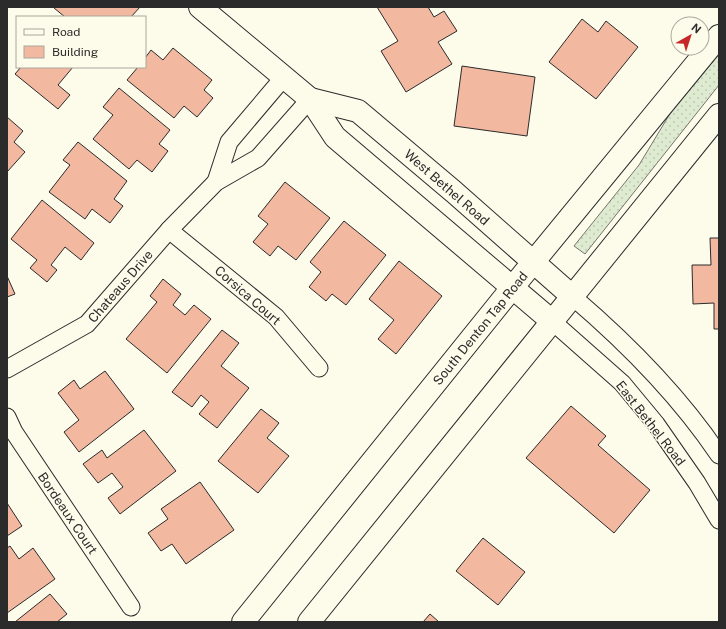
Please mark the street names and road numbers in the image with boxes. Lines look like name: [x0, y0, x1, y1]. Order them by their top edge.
street label: West Bethel Road: [401, 146, 492, 228]
street label: Chateaus Drive: [85, 247, 156, 326]
street label: Corsica Court: [212, 263, 284, 328]
street label: South Denton Tap Road: [430, 269, 531, 388]
street label: East Bethel Road: [613, 378, 688, 469]
street label: Bordeaux Court: [35, 470, 100, 557]

